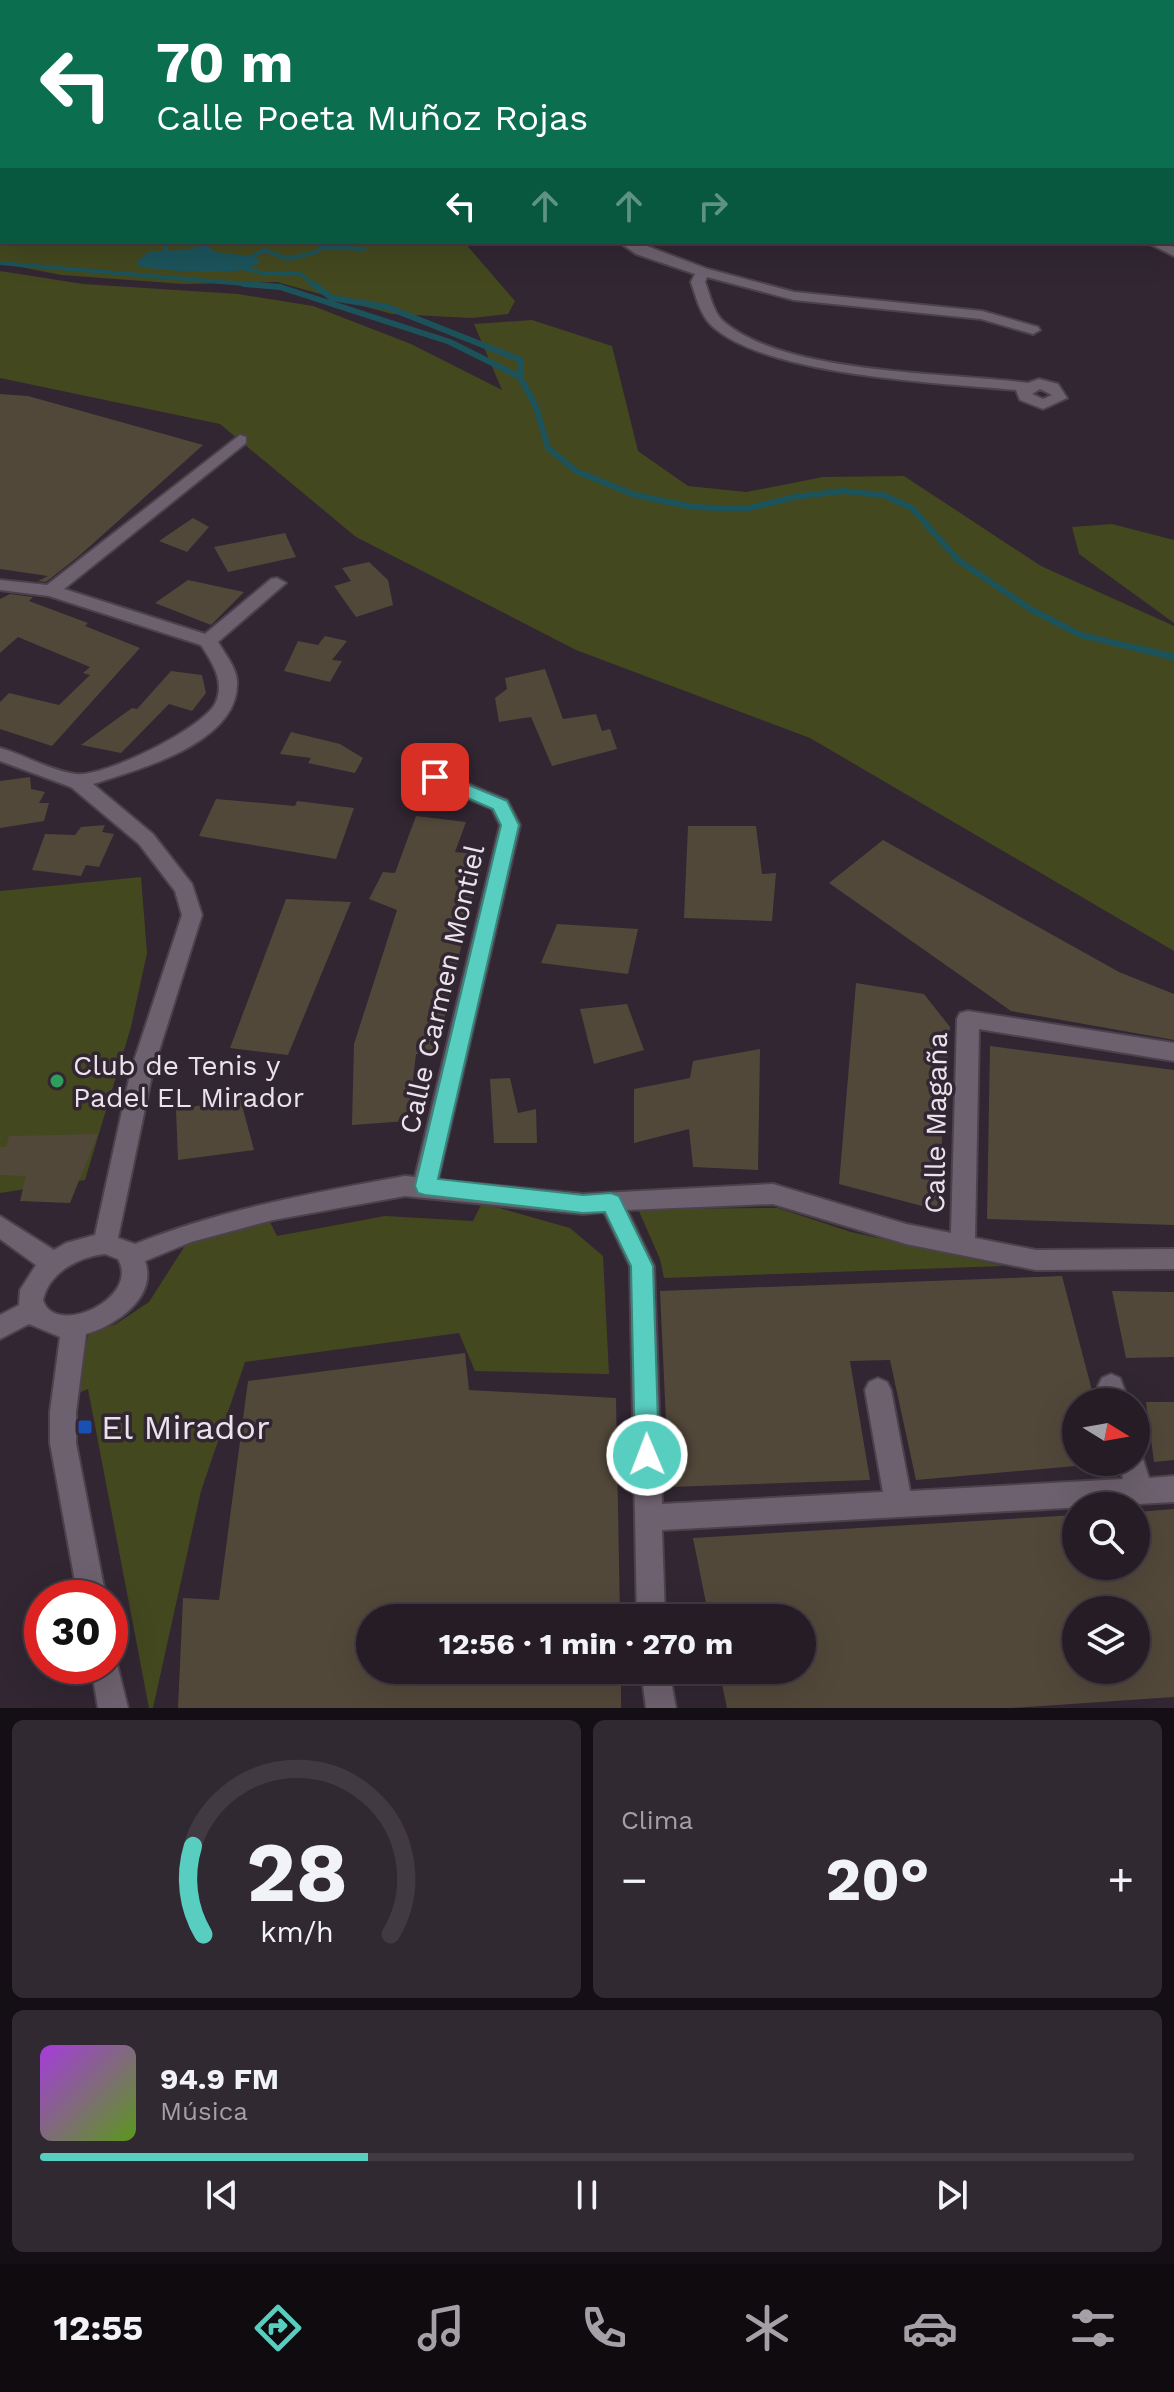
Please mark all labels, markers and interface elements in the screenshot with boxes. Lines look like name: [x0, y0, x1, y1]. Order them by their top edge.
text: 70 m: [156, 30, 293, 96]
icon: left: [24, 32, 128, 136]
text: Calle Poeta Muñoz Rojas: [156, 97, 588, 139]
icon: left: [439, 184, 483, 228]
icon: ahead: [523, 184, 567, 228]
icon: ahead: [607, 184, 651, 228]
icon: right: [691, 184, 735, 228]
pin: [401, 743, 469, 811]
icon: arrive: [413, 755, 457, 799]
street label: Calle Carmen Montiel: [393, 841, 491, 1137]
street label: Calle Magaña: [918, 1032, 954, 1214]
place label: Club de Tenis y Padel EL Mirador: [73, 1049, 304, 1114]
marker: Club de Tenis y Padel EL Mirador: [48, 1072, 66, 1090]
north arrow: [1062, 1388, 1150, 1476]
map controls: [1062, 1388, 1150, 1684]
place label: El Mirador: [101, 1407, 270, 1447]
position arrow: [605, 1413, 689, 1497]
marker: El Mirador: [76, 1418, 94, 1436]
button: search: [1062, 1492, 1150, 1580]
speed limit sign: 30: [24, 1580, 128, 1684]
button: layers: [1062, 1596, 1150, 1684]
text: 12:56 · 1 min · 270 m: [439, 1626, 733, 1661]
text: Clima: [621, 1805, 693, 1835]
text: 28: [246, 1824, 347, 1921]
text: 20°: [825, 1844, 930, 1915]
text: −: [621, 1854, 648, 1906]
text: +: [1107, 1854, 1134, 1906]
text: km/h: [260, 1915, 333, 1949]
text: 94.9 FM: [160, 2061, 279, 2096]
text: Música: [160, 2096, 248, 2126]
icon: previous: [200, 2173, 244, 2217]
icon: pause: [565, 2173, 609, 2217]
icon: next: [930, 2173, 974, 2217]
icon: directions: [250, 2300, 306, 2356]
icon: music: [413, 2300, 469, 2356]
icon: phone: [576, 2300, 632, 2356]
icon: climate: [739, 2300, 795, 2356]
icon: car: [902, 2300, 958, 2356]
icon: filters: [1065, 2300, 1121, 2356]
text: 12:55: [53, 2307, 143, 2349]

